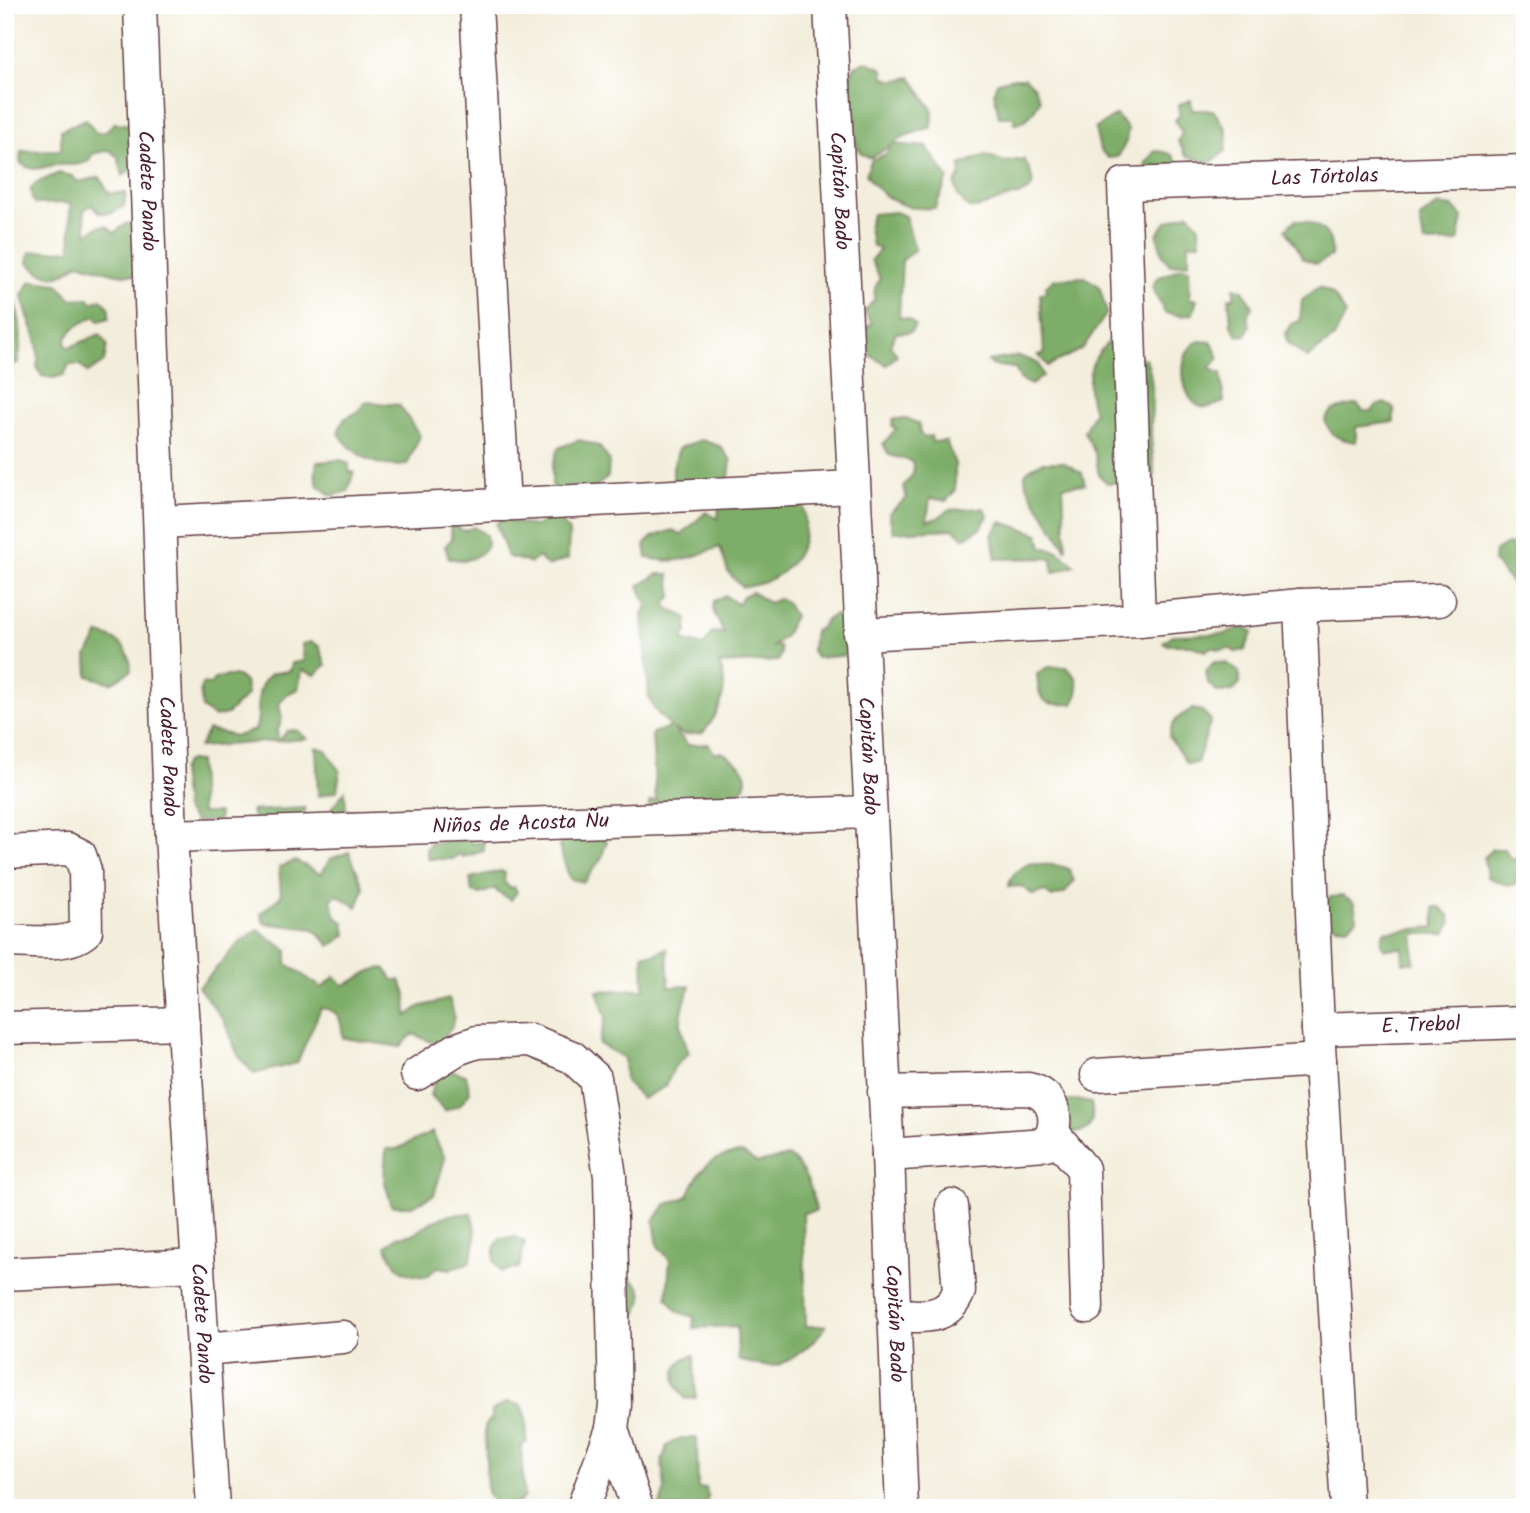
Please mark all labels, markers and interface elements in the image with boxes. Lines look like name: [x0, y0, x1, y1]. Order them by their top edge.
street label: Cadete Pando: [128, 130, 166, 252]
street label: Capitán Bado: [820, 131, 859, 251]
street label: Las Tórtolas: [1270, 159, 1379, 196]
street label: Cadete Pando: [149, 695, 187, 817]
street label: Capitán Bado: [848, 696, 887, 816]
street label: Niños de Acosta Ñu: [432, 804, 610, 844]
street label: E. Trebol: [1381, 1008, 1461, 1043]
street label: Cadete Pando: [181, 1262, 222, 1385]
street label: Capitán Bado: [876, 1264, 914, 1383]

